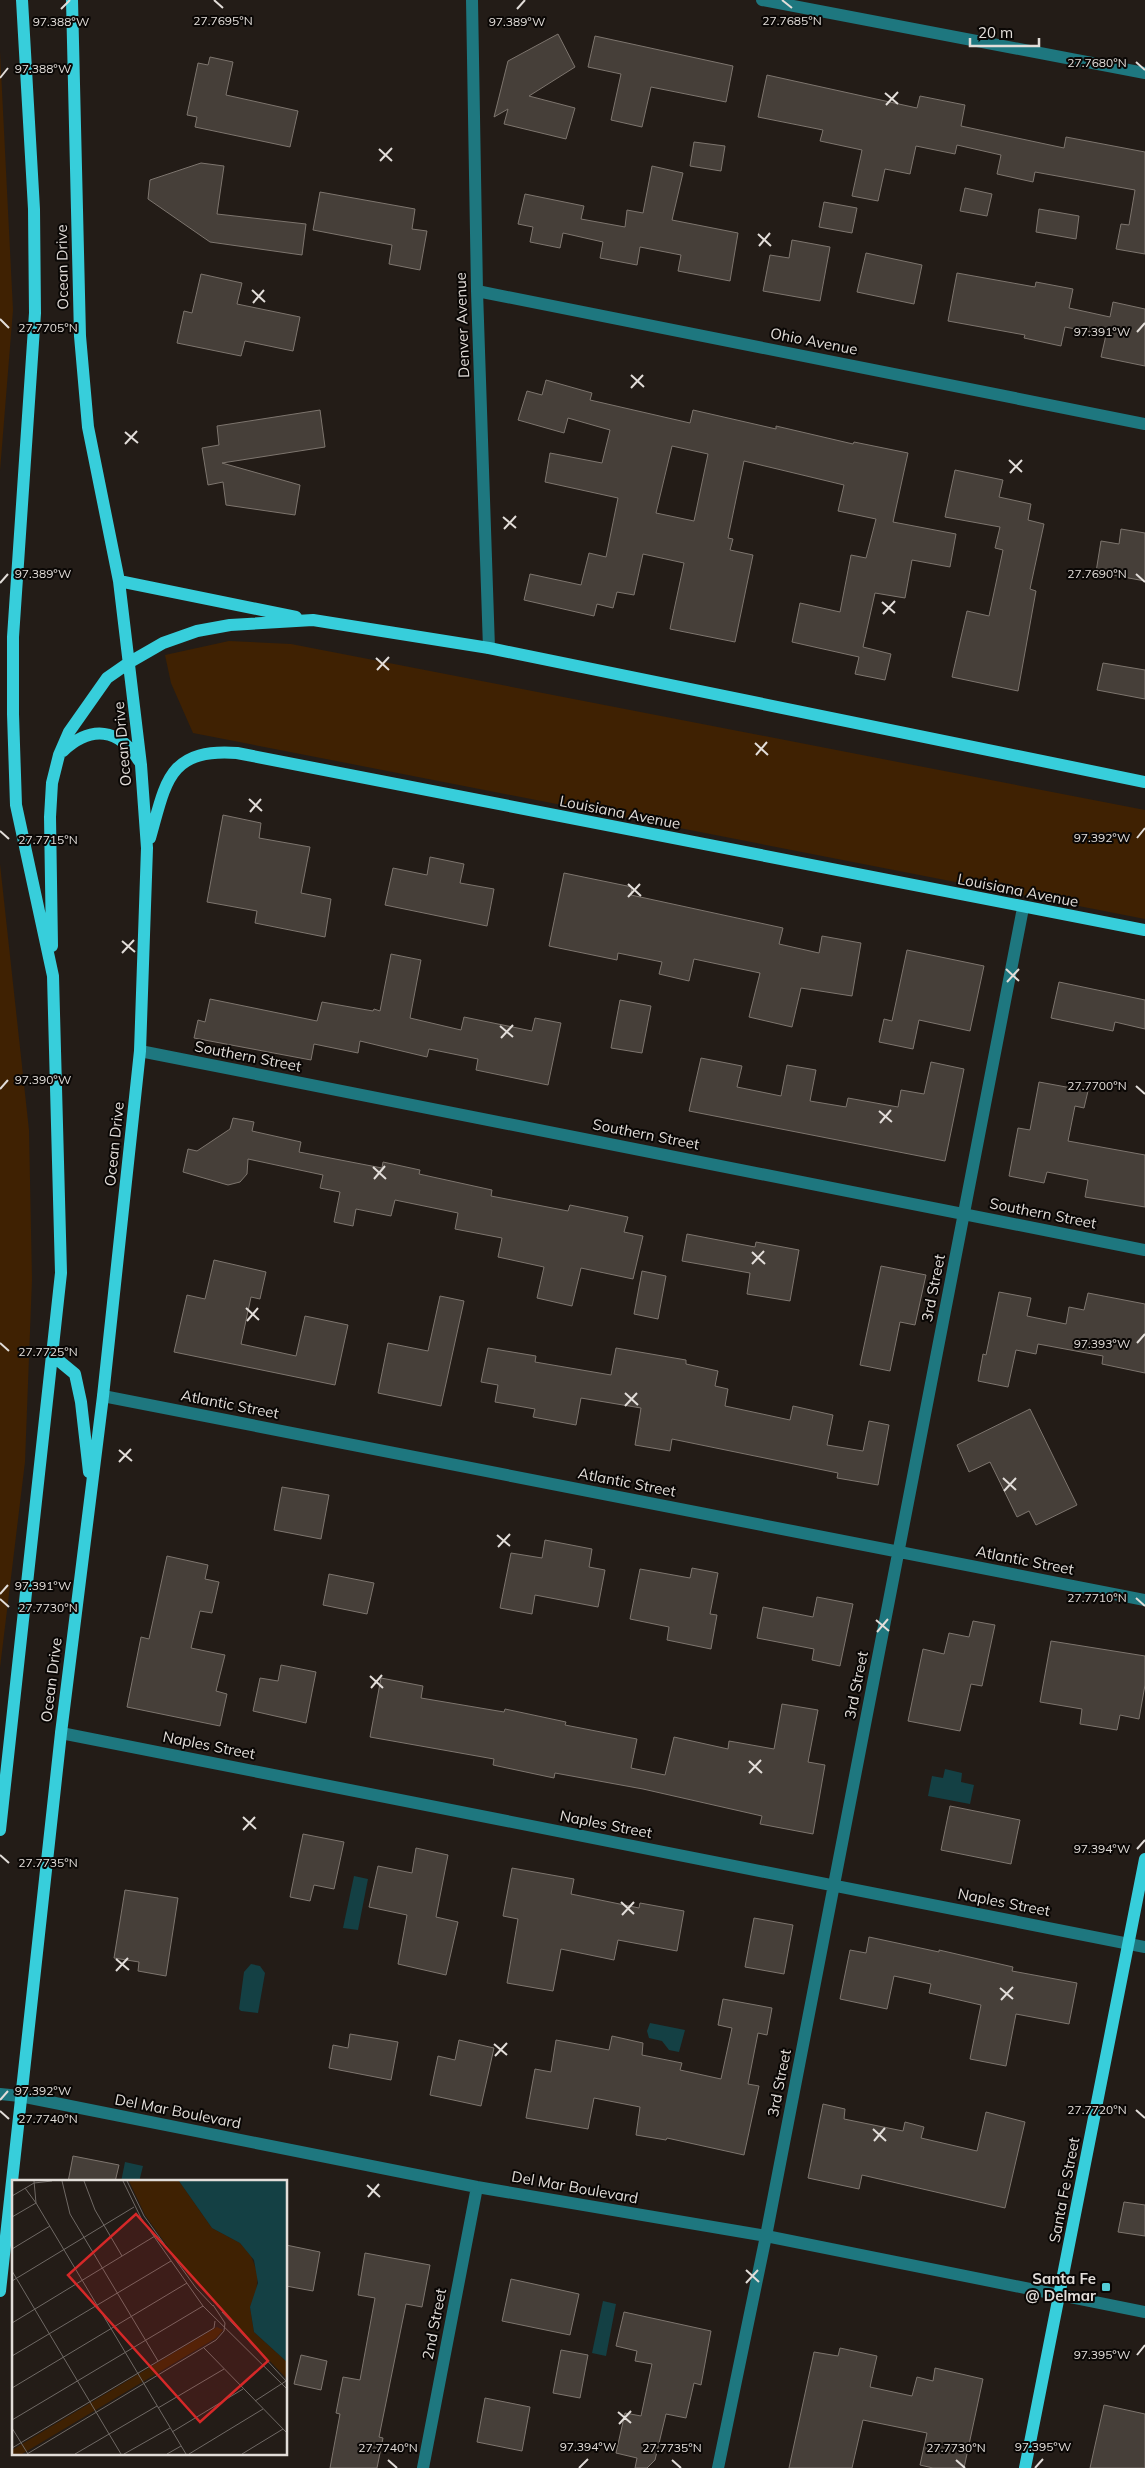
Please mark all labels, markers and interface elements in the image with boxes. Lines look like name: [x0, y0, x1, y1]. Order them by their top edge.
text: 27.7695°N: [193, 13, 253, 28]
text: 27.7685°N: [762, 13, 822, 28]
text: 97.388°W: [33, 14, 89, 29]
text: 97.389°W: [489, 14, 545, 29]
scale bar: [970, 15, 1039, 47]
text: 20 m: [978, 23, 1013, 42]
text: 27.7680°N: [1067, 55, 1127, 70]
text: 97.388°W: [15, 61, 71, 76]
street label: Ocean Drive: [52, 224, 72, 310]
street label: Denver Avenue: [451, 272, 473, 378]
text: 27.7705°N: [18, 320, 78, 335]
street label: Ohio Avenue: [769, 323, 859, 359]
text: 97.391°W: [1074, 324, 1130, 339]
text: 97.389°W: [15, 566, 71, 581]
text: 27.7690°N: [1067, 566, 1127, 581]
street label: Ocean Drive: [109, 701, 135, 787]
street label: Louisiana Avenue: [558, 791, 682, 833]
text: 97.392°W: [1074, 830, 1130, 845]
text: 27.7715°N: [18, 832, 78, 847]
street label: Louisiana Avenue: [956, 869, 1080, 911]
street label: Southern Street: [193, 1036, 303, 1076]
text: 97.390°W: [15, 1072, 71, 1087]
text: 27.7700°N: [1067, 1078, 1127, 1093]
street label: Ocean Drive: [100, 1101, 128, 1187]
street label: Southern Street: [591, 1114, 701, 1154]
street label: Southern Street: [988, 1193, 1098, 1233]
street label: 3rd Street: [917, 1252, 949, 1324]
text: 97.393°W: [1074, 1336, 1130, 1351]
text: 27.7725°N: [18, 1344, 78, 1359]
street label: Atlantic Street: [180, 1385, 280, 1423]
street label: Atlantic Street: [577, 1463, 677, 1501]
street label: Atlantic Street: [975, 1541, 1075, 1579]
text: 97.391°W: [15, 1578, 71, 1593]
text: 27.7710°N: [1067, 1590, 1127, 1605]
text: 27.7730°N: [18, 1600, 78, 1615]
street label: Ocean Drive: [36, 1637, 66, 1723]
street label: 3rd Street: [840, 1649, 872, 1721]
street label: Naples Street: [161, 1727, 257, 1763]
street label: Naples Street: [558, 1806, 654, 1842]
text: 97.394°W: [1074, 1841, 1130, 1856]
text: 27.7735°N: [18, 1855, 78, 1870]
street label: Naples Street: [956, 1884, 1052, 1920]
street label: 3rd Street: [763, 2047, 795, 2119]
text: 97.392°W: [15, 2083, 71, 2098]
street label: Del Mar Boulevard: [113, 2089, 243, 2133]
text: 27.7720°N: [1067, 2102, 1127, 2117]
text: 27.7740°N: [18, 2111, 78, 2126]
street label: Santa Fe Street: [1044, 2136, 1084, 2244]
street label: Del Mar Boulevard: [510, 2167, 640, 2207]
inset map: [12, 2180, 288, 2456]
place label: Santa Fe @ Delmar: [1025, 2269, 1096, 2305]
marker: Santa Fe @ Delmar: [1100, 2281, 1112, 2293]
street label: 2nd Street: [418, 2287, 450, 2361]
text: 97.395°W: [1074, 2347, 1130, 2362]
text: 97.394°W: [560, 2439, 616, 2454]
text: 97.395°W: [1015, 2439, 1071, 2454]
text: 27.7740°N: [358, 2440, 418, 2455]
text: 27.7735°N: [642, 2440, 702, 2455]
text: 27.7730°N: [926, 2440, 986, 2455]

